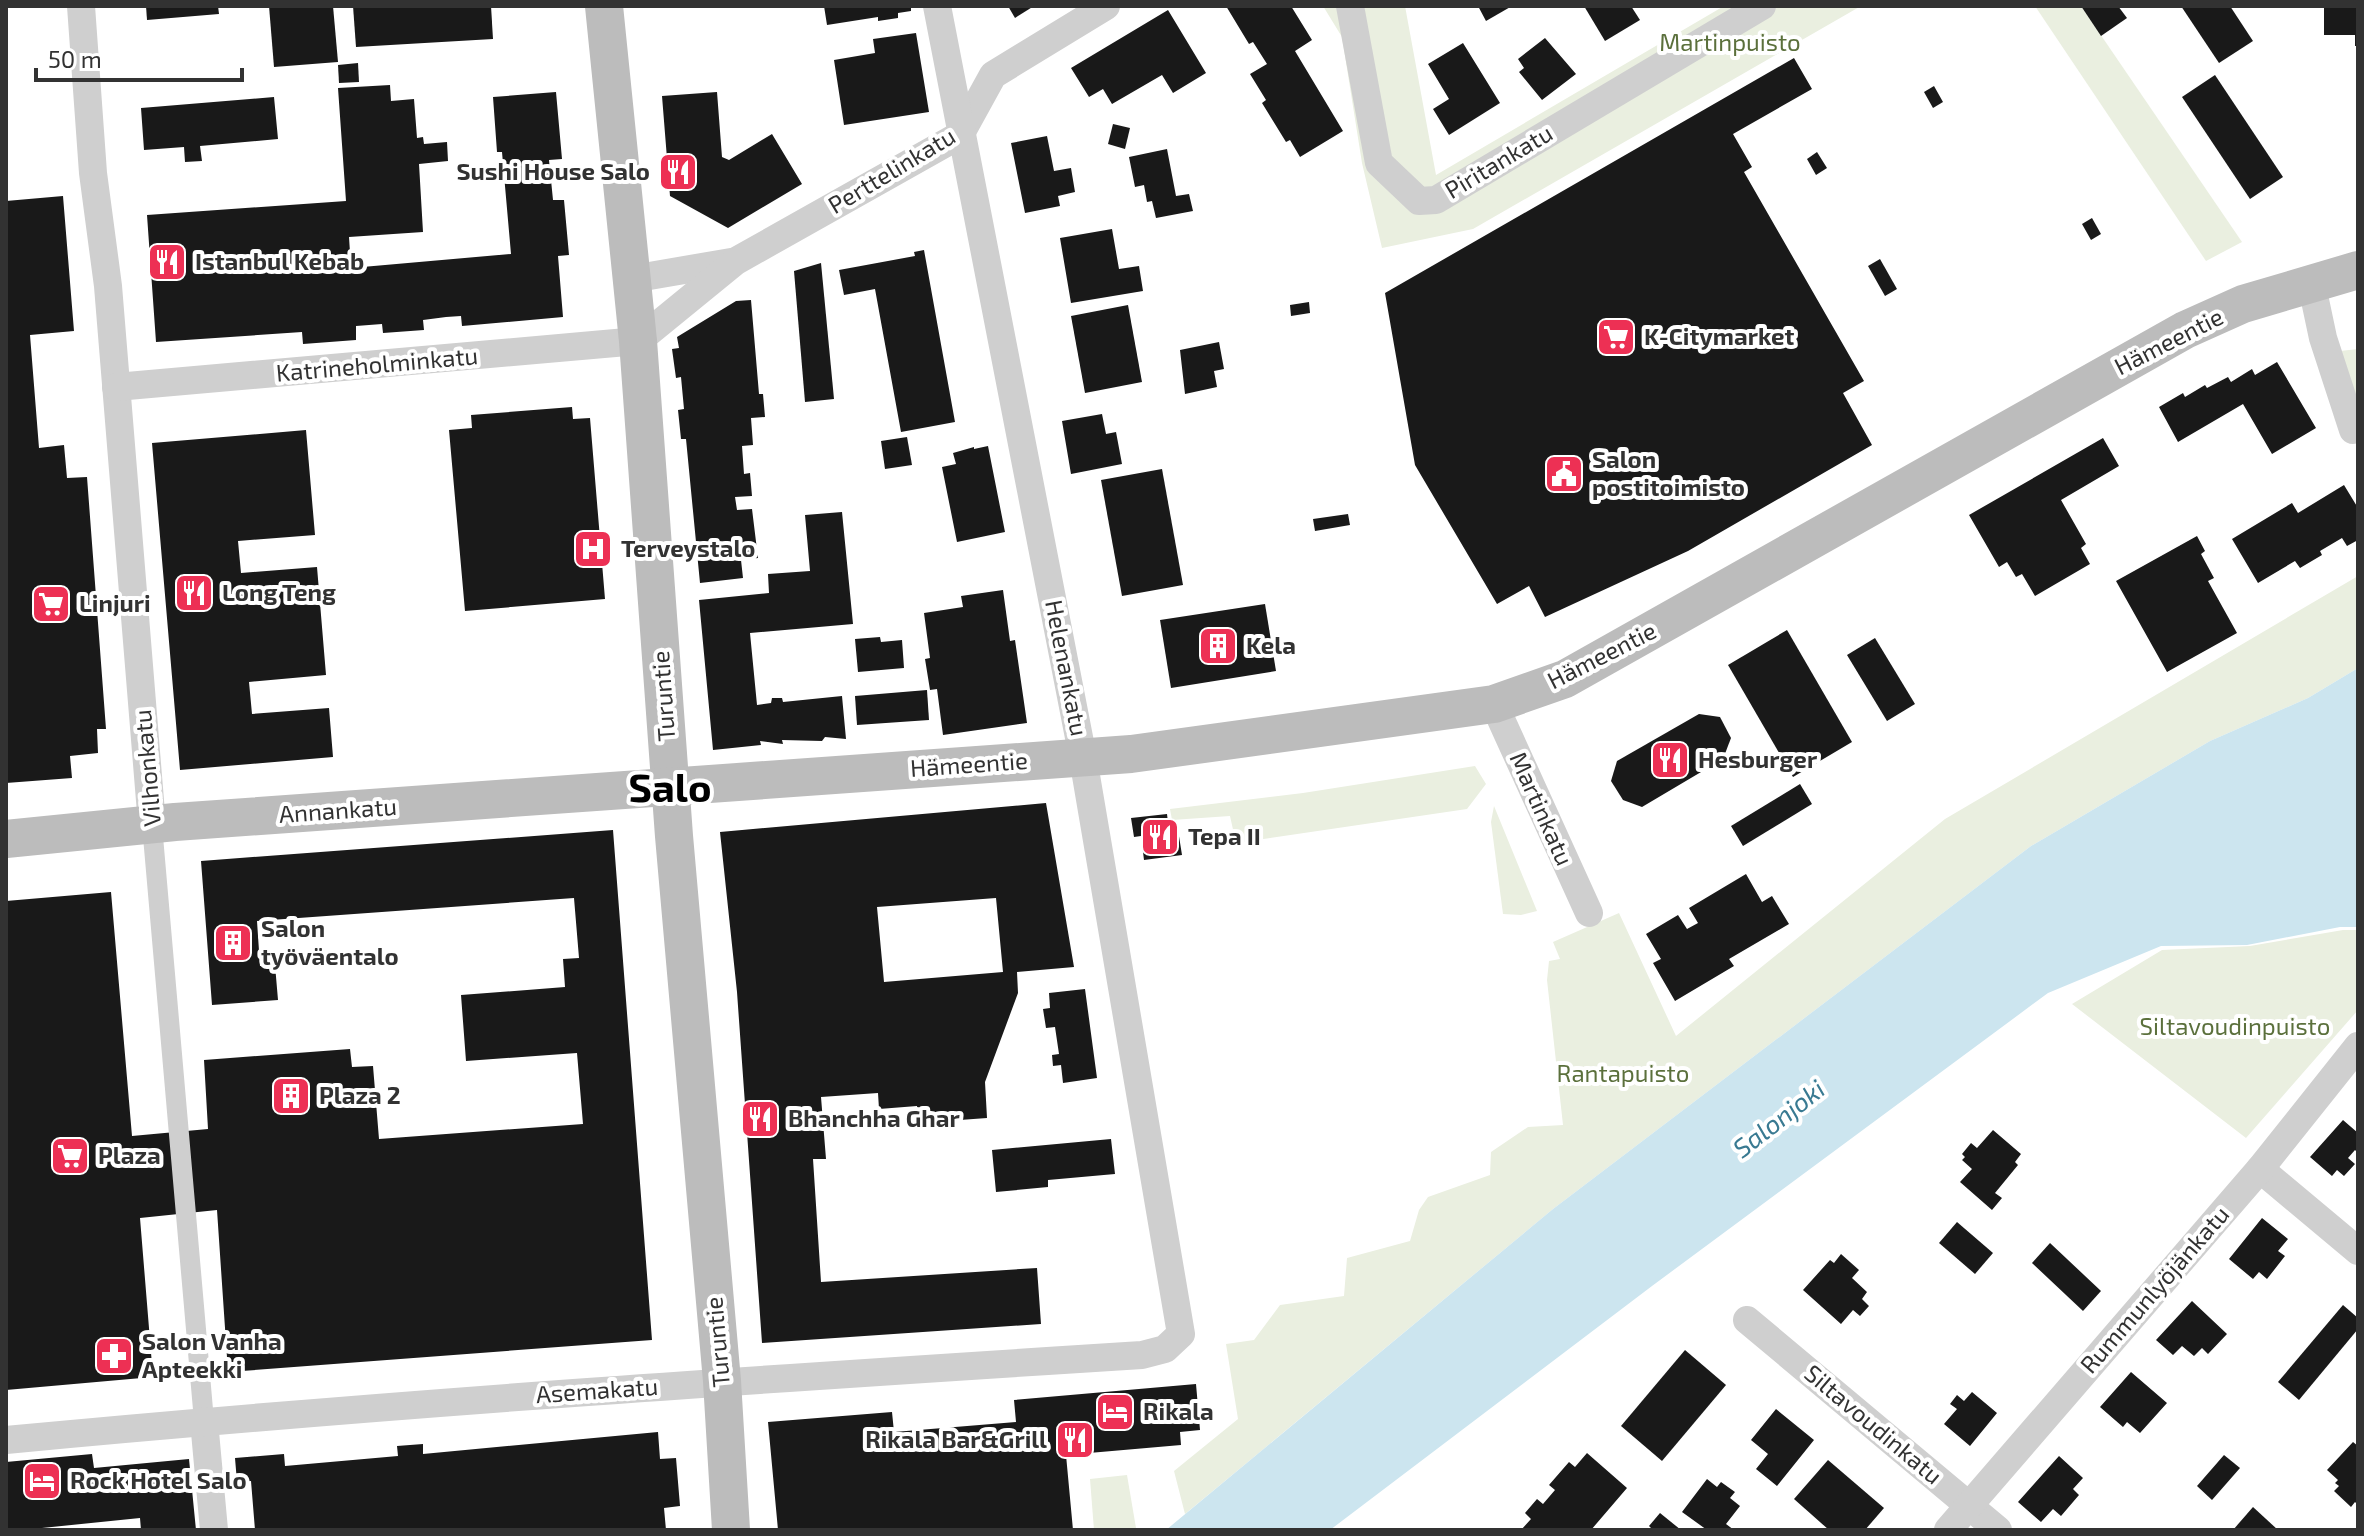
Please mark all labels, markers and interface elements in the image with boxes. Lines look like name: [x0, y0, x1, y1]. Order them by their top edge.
park label: Martinpuisto: [1659, 27, 1801, 56]
scale bar: [36, 32, 242, 82]
text: 50 m: [48, 44, 102, 73]
street label: Piritankatu: [1439, 117, 1557, 204]
street label: Perttelinkatu: [822, 120, 960, 219]
restaurant icon: Sushi House Salo: [657, 151, 699, 193]
place label: Sushi House Salo: [457, 156, 650, 185]
restaurant icon: Istanbul Kebab: [146, 241, 188, 283]
place label: Istanbul Kebab: [195, 246, 364, 275]
street label: Hämeentie: [2109, 301, 2227, 380]
supermarket icon: K-Citymarket: [1595, 316, 1637, 358]
place label: K-Citymarket: [1644, 321, 1794, 350]
street label: Katrineholminkatu: [275, 340, 479, 387]
place label: Salon postitoimisto: [1592, 444, 1745, 501]
public building icon: Salon postitoimisto: [1543, 453, 1585, 495]
hospital icon: Terveystalo: [572, 528, 614, 570]
place label: Terveystalo: [621, 533, 755, 562]
restaurant icon: Long Teng: [173, 572, 215, 614]
place label: Long Teng: [222, 577, 336, 606]
supermarket icon: Linjuri: [30, 583, 72, 625]
place label: Linjuri: [79, 588, 151, 617]
street label: Helenankatu: [1040, 597, 1095, 738]
street label: Hämeentie: [1542, 615, 1660, 694]
building icon: Kela: [1197, 625, 1239, 667]
place label: Kela: [1246, 630, 1296, 659]
street label: Turuntie: [645, 650, 680, 742]
street label: Vilhonkatu: [127, 708, 166, 828]
restaurant icon: Hesburger: [1649, 739, 1691, 781]
place label: Hesburger: [1698, 744, 1818, 773]
street label: Hämeentie: [909, 745, 1029, 782]
street label: Martinkatu: [1504, 747, 1580, 870]
district label: Salo: [629, 762, 711, 810]
street label: Annankatu: [278, 791, 398, 828]
restaurant icon: Tepa II: [1139, 816, 1181, 858]
place label: Tepa II: [1188, 821, 1261, 850]
place label: Salon työväentalo: [261, 913, 399, 970]
building icon: Salon työväentalo: [212, 922, 254, 964]
park label: Siltavoudinpuisto: [2140, 1011, 2330, 1040]
park label: Rantapuisto: [1557, 1058, 1689, 1087]
water label: Salonjoki: [1726, 1072, 1830, 1163]
building icon: Plaza 2: [270, 1075, 312, 1117]
place label: Plaza 2: [319, 1080, 401, 1109]
restaurant icon: Bhanchha Ghar: [739, 1098, 781, 1140]
place label: Bhanchha Ghar: [788, 1103, 960, 1132]
supermarket icon: Plaza: [49, 1135, 91, 1177]
place label: Plaza: [98, 1140, 161, 1169]
street label: Rummunlyöjänkatu: [2073, 1199, 2234, 1379]
street label: Turuntie: [698, 1296, 735, 1389]
place label: Salon Vanha Apteekki: [142, 1326, 282, 1383]
pharmacy icon: Salon Vanha Apteekki: [93, 1335, 135, 1377]
street label: Siltavoudinkatu: [1799, 1358, 1949, 1490]
street label: Asemakatu: [535, 1371, 659, 1408]
hotel icon: Rikala: [1094, 1391, 1136, 1433]
place label: Rikala: [1143, 1396, 1214, 1425]
restaurant icon: Rikala Bar&Grill: [1054, 1419, 1096, 1461]
place label: Rikala Bar&Grill: [865, 1424, 1047, 1453]
hotel icon: Rock Hotel Salo: [21, 1460, 63, 1502]
place label: Rock Hotel Salo: [70, 1465, 247, 1494]

